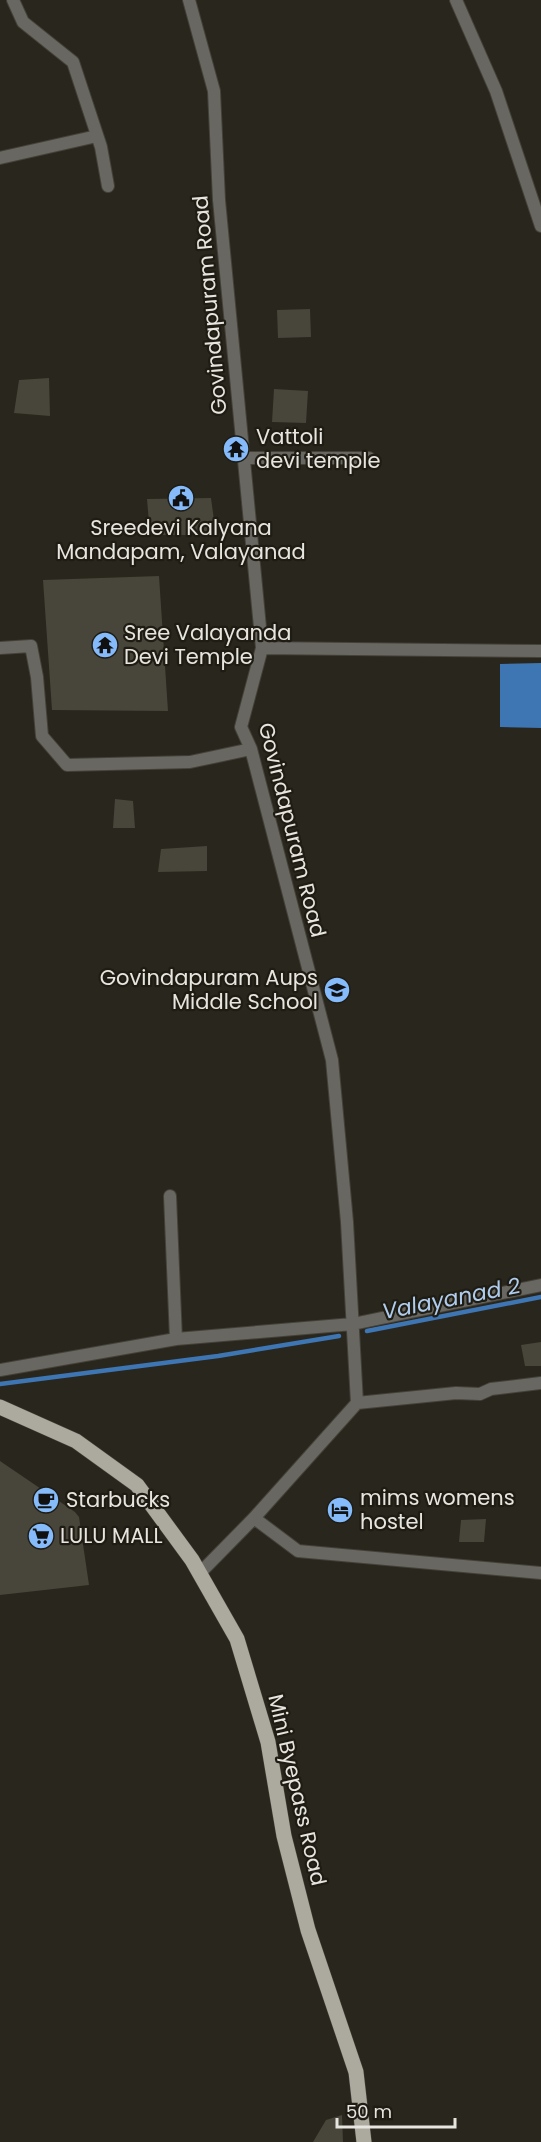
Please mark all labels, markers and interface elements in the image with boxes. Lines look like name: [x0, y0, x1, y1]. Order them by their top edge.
street label: Govindapuram Road: [185, 194, 234, 416]
place label: Vattoli devi temple: [256, 422, 380, 475]
temple icon: Vattoli devi temple: [221, 434, 251, 464]
public building icon: Sreedevi Kalyana Mandapam, Valayanad: [166, 483, 196, 513]
place label: Sreedevi Kalyana Mandapam, Valayanad: [56, 513, 306, 566]
place label: Sree Valayanda Devi Temple: [124, 618, 291, 671]
temple icon: Sree Valayanda Devi Temple: [90, 630, 120, 660]
street label: Govindapuram Road: [252, 720, 333, 940]
place label: Govindapuram Aups Middle School: [100, 963, 318, 1016]
school or university icon: Govindapuram Aups Middle School: [322, 975, 352, 1005]
water label: Valayanad 2: [379, 1270, 523, 1327]
place label: mims womens hostel: [360, 1483, 515, 1536]
cafe icon: Starbucks: [31, 1485, 61, 1515]
place label: Starbucks: [66, 1485, 170, 1514]
hotel icon: mims womens hostel: [325, 1495, 355, 1525]
supermarket icon: LULU MALL: [26, 1521, 56, 1551]
place label: LULU MALL: [60, 1521, 162, 1550]
street label: Mini Byepass Road: [261, 1691, 334, 1888]
scale bar: [337, 2091, 456, 2129]
text: 50 m: [346, 2099, 392, 2124]

